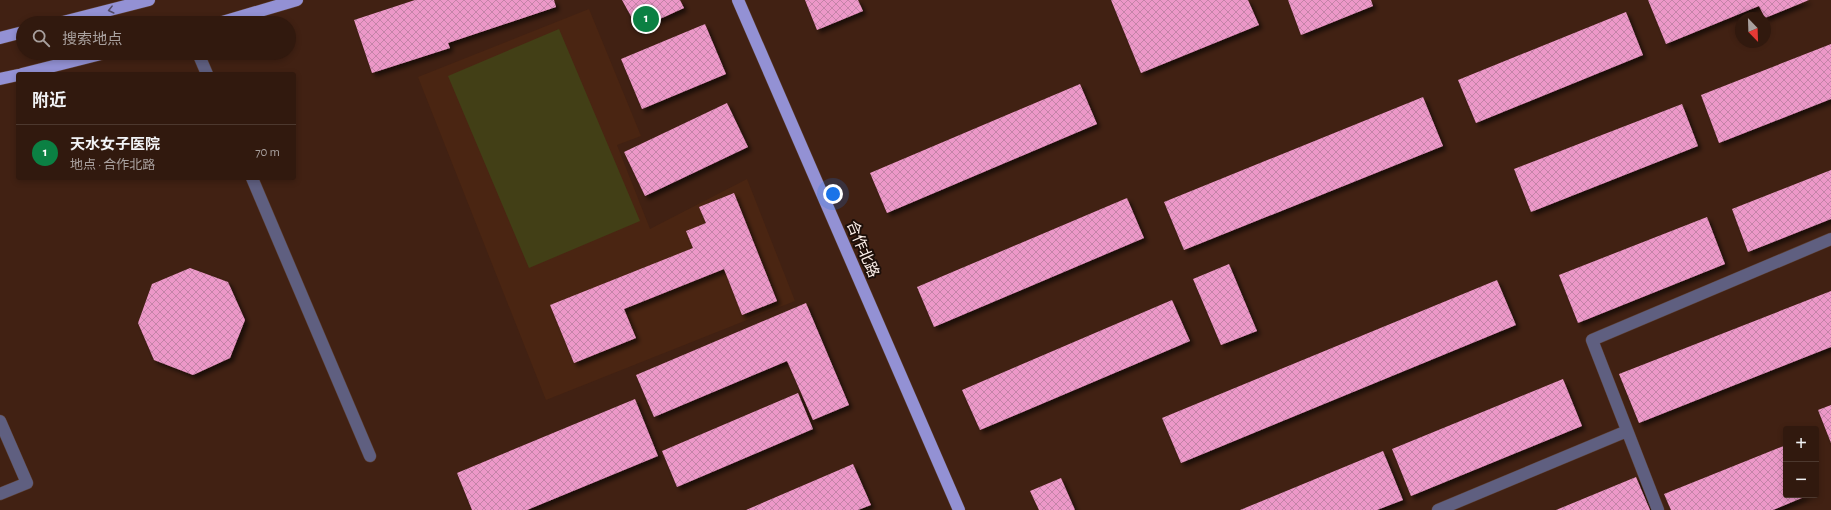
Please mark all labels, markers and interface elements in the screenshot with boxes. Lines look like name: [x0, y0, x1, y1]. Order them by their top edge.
pin: 1: [633, 4, 659, 34]
one-way arrow: [108, 5, 114, 13]
north arrow: [1735, 12, 1771, 48]
search box: [16, 16, 296, 60]
icon: search: [30, 27, 52, 49]
text: 搜索地点: [62, 32, 122, 47]
text: 附近: [32, 92, 66, 109]
text: 天水女子医院: [70, 137, 160, 152]
text: 1: [43, 146, 47, 159]
text: 70 m: [255, 146, 280, 159]
text: 地点 · 合作北路: [70, 159, 155, 172]
your location: [823, 184, 843, 204]
street label: 合作北路: [844, 218, 883, 280]
map controls: [1783, 426, 1819, 498]
button: +: [1783, 426, 1819, 462]
button: −: [1783, 462, 1819, 498]

